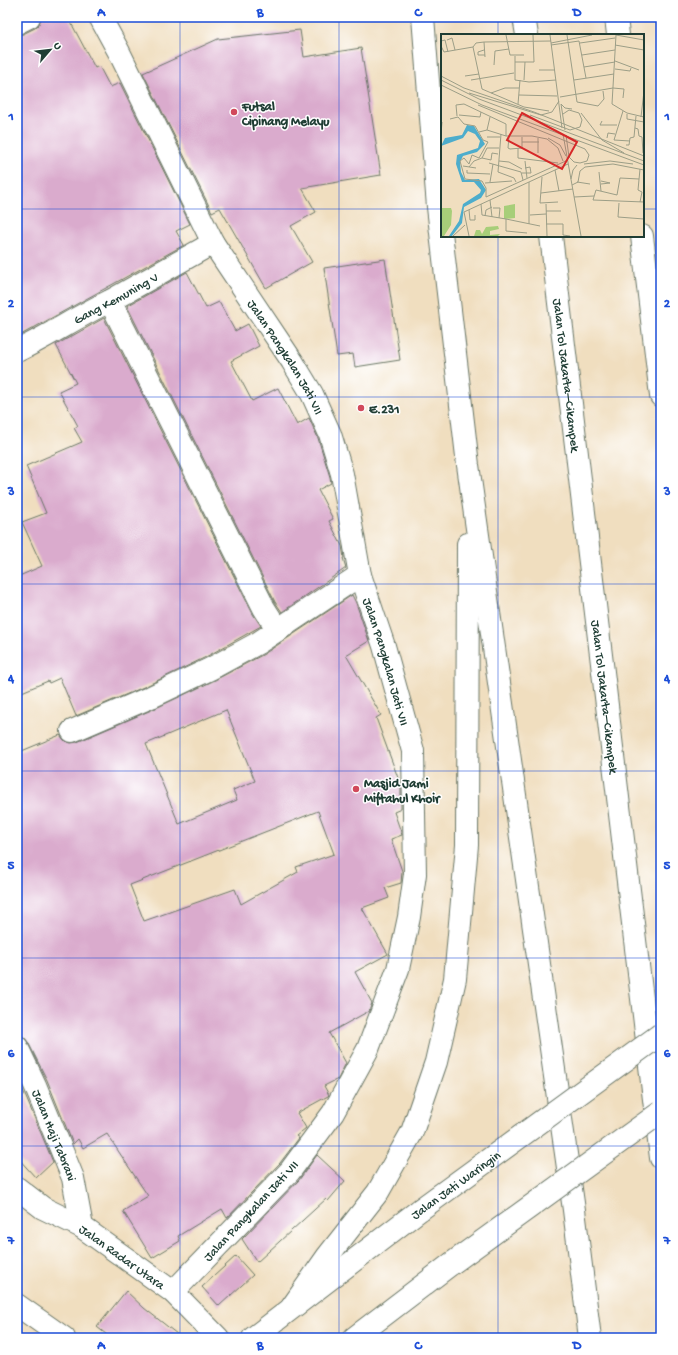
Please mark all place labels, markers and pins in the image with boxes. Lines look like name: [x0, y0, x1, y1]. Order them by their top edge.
place label: Futsal Cipinang Melayu: [241, 100, 330, 131]
marker: Futsal Cipinang Melayu: [229, 107, 239, 117]
marker: E.231: [356, 403, 366, 413]
place label: E.231: [369, 403, 400, 418]
place label: Masjid Jami Miftahul Khoir: [364, 777, 441, 807]
marker: Masjid Jami Miftahul Khoir: [351, 784, 361, 794]

